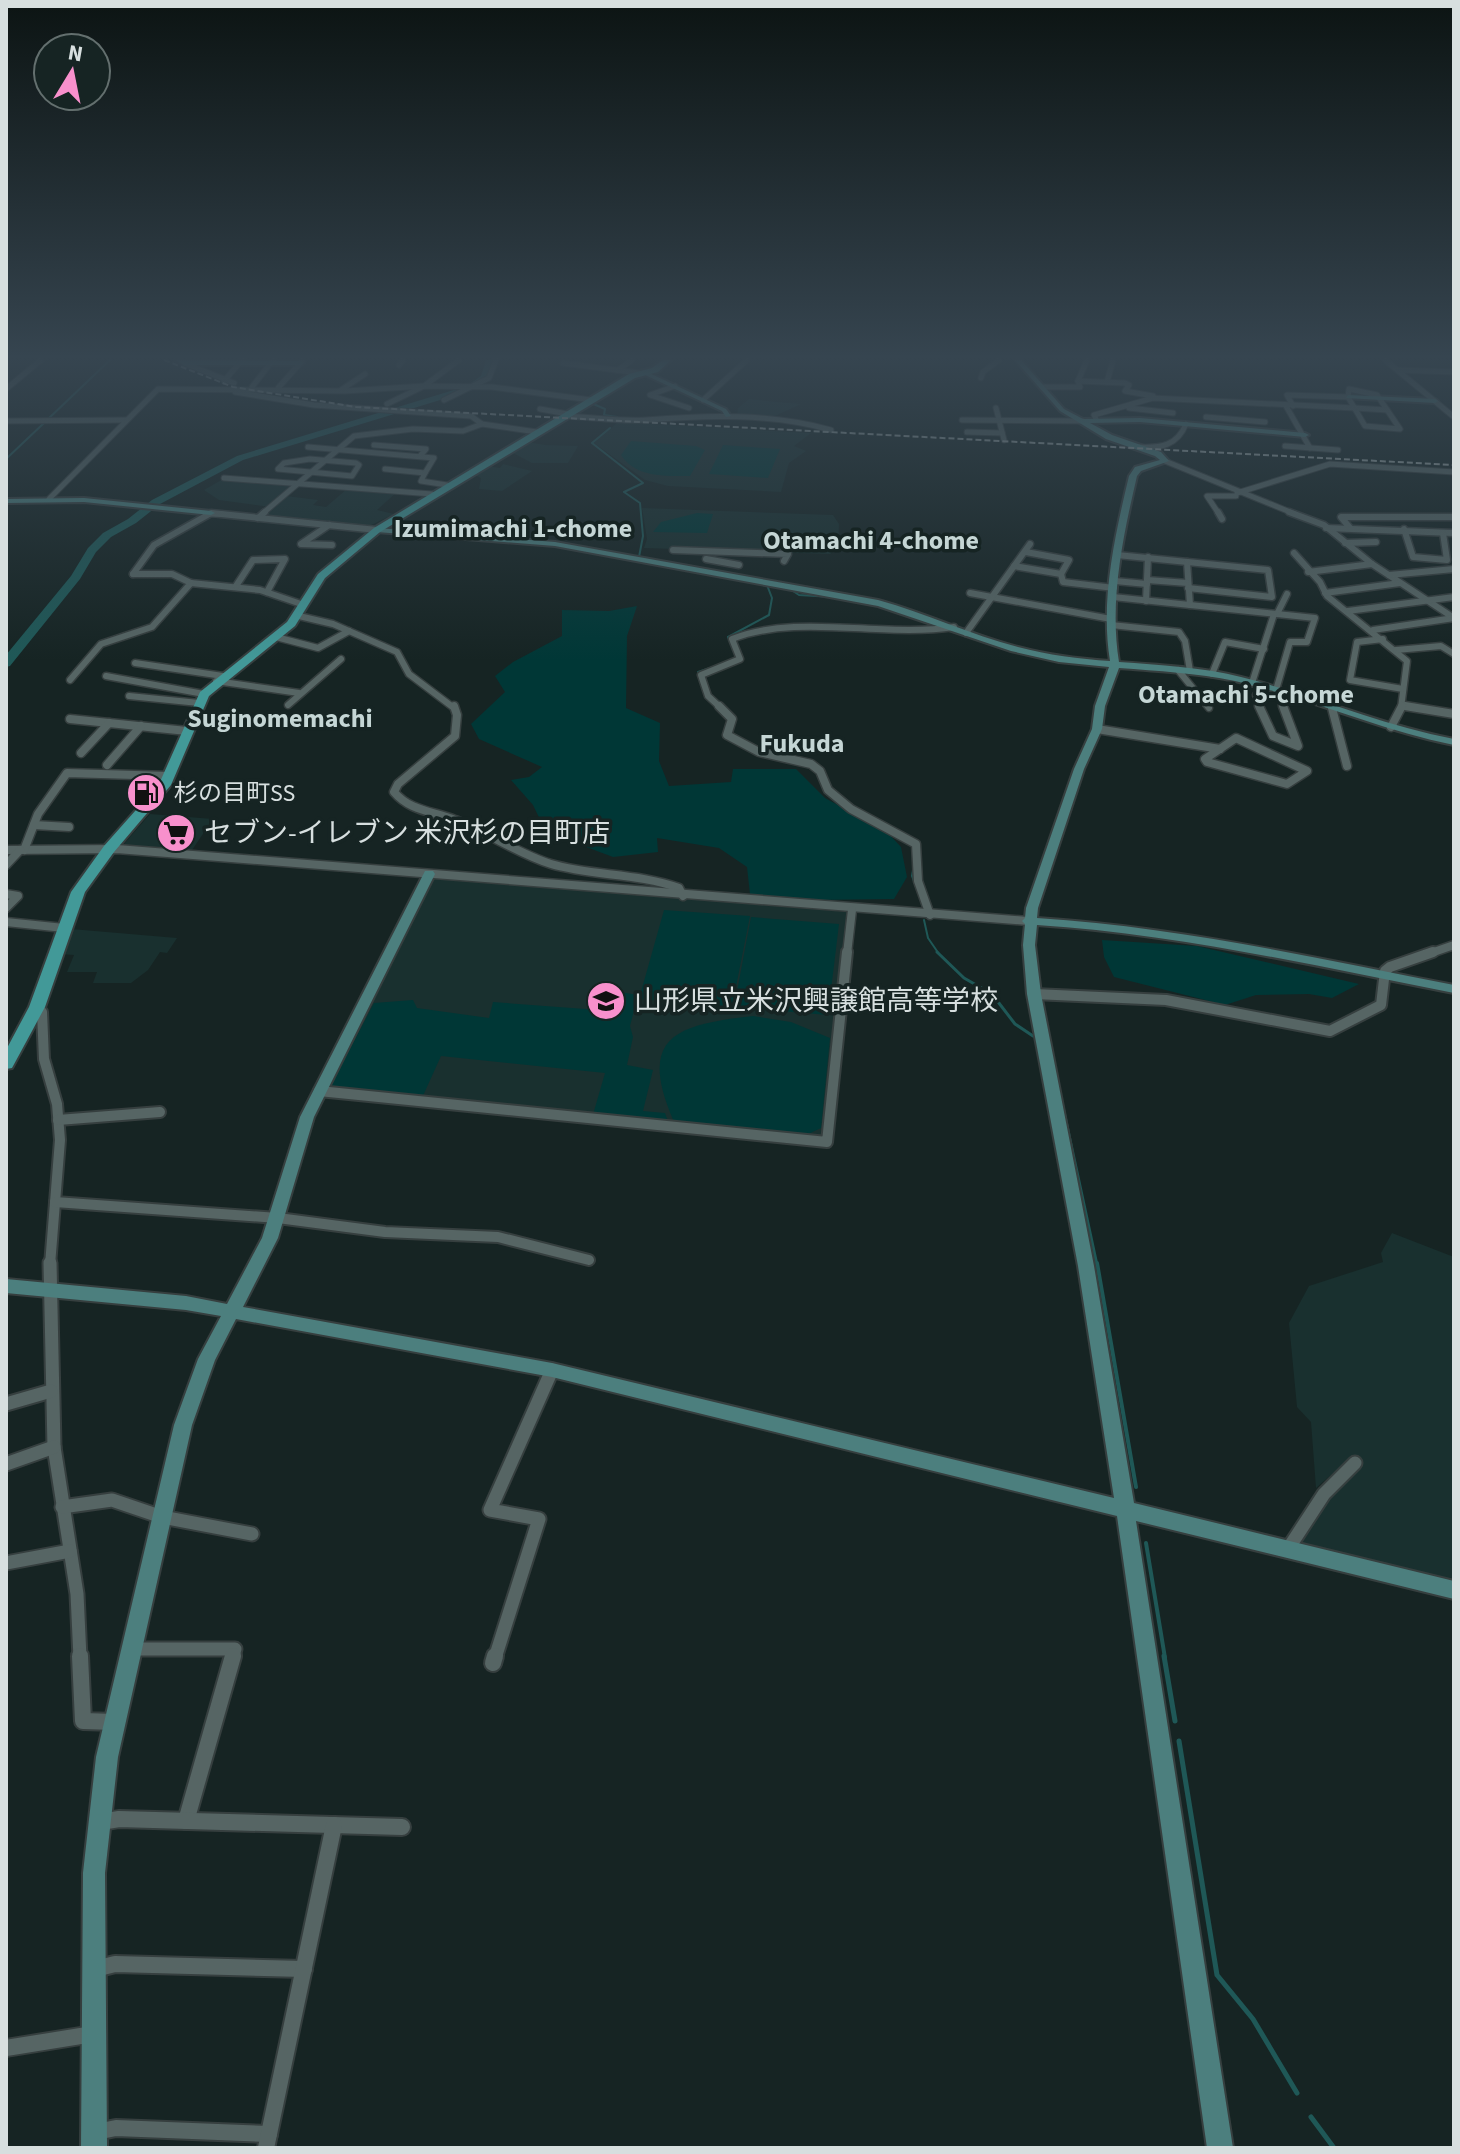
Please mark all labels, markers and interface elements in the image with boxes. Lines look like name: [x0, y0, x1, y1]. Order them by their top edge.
north arrow: [32, 32, 112, 112]
text: N: [65, 36, 85, 70]
district label: Izumimachi 1-chome: [394, 510, 632, 547]
district label: Otamachi 4-chome: [763, 522, 979, 559]
district label: Otamachi 5-chome: [1138, 676, 1354, 713]
district label: Suginomemachi: [187, 700, 373, 737]
district label: Fukuda: [759, 725, 845, 762]
fuel station icon: 杉の目町SS: [125, 772, 167, 814]
place label: 杉の目町SS: [174, 776, 295, 811]
supermarket icon: セブン-イレブン 米沢杉の目町店: [155, 812, 197, 854]
place label: セブン-イレブン 米沢杉の目町店: [204, 813, 610, 853]
school or university icon: 山形県立米沢興譲館高等学校: [585, 980, 627, 1022]
place label: 山形県立米沢興譲館高等学校: [634, 981, 998, 1021]

